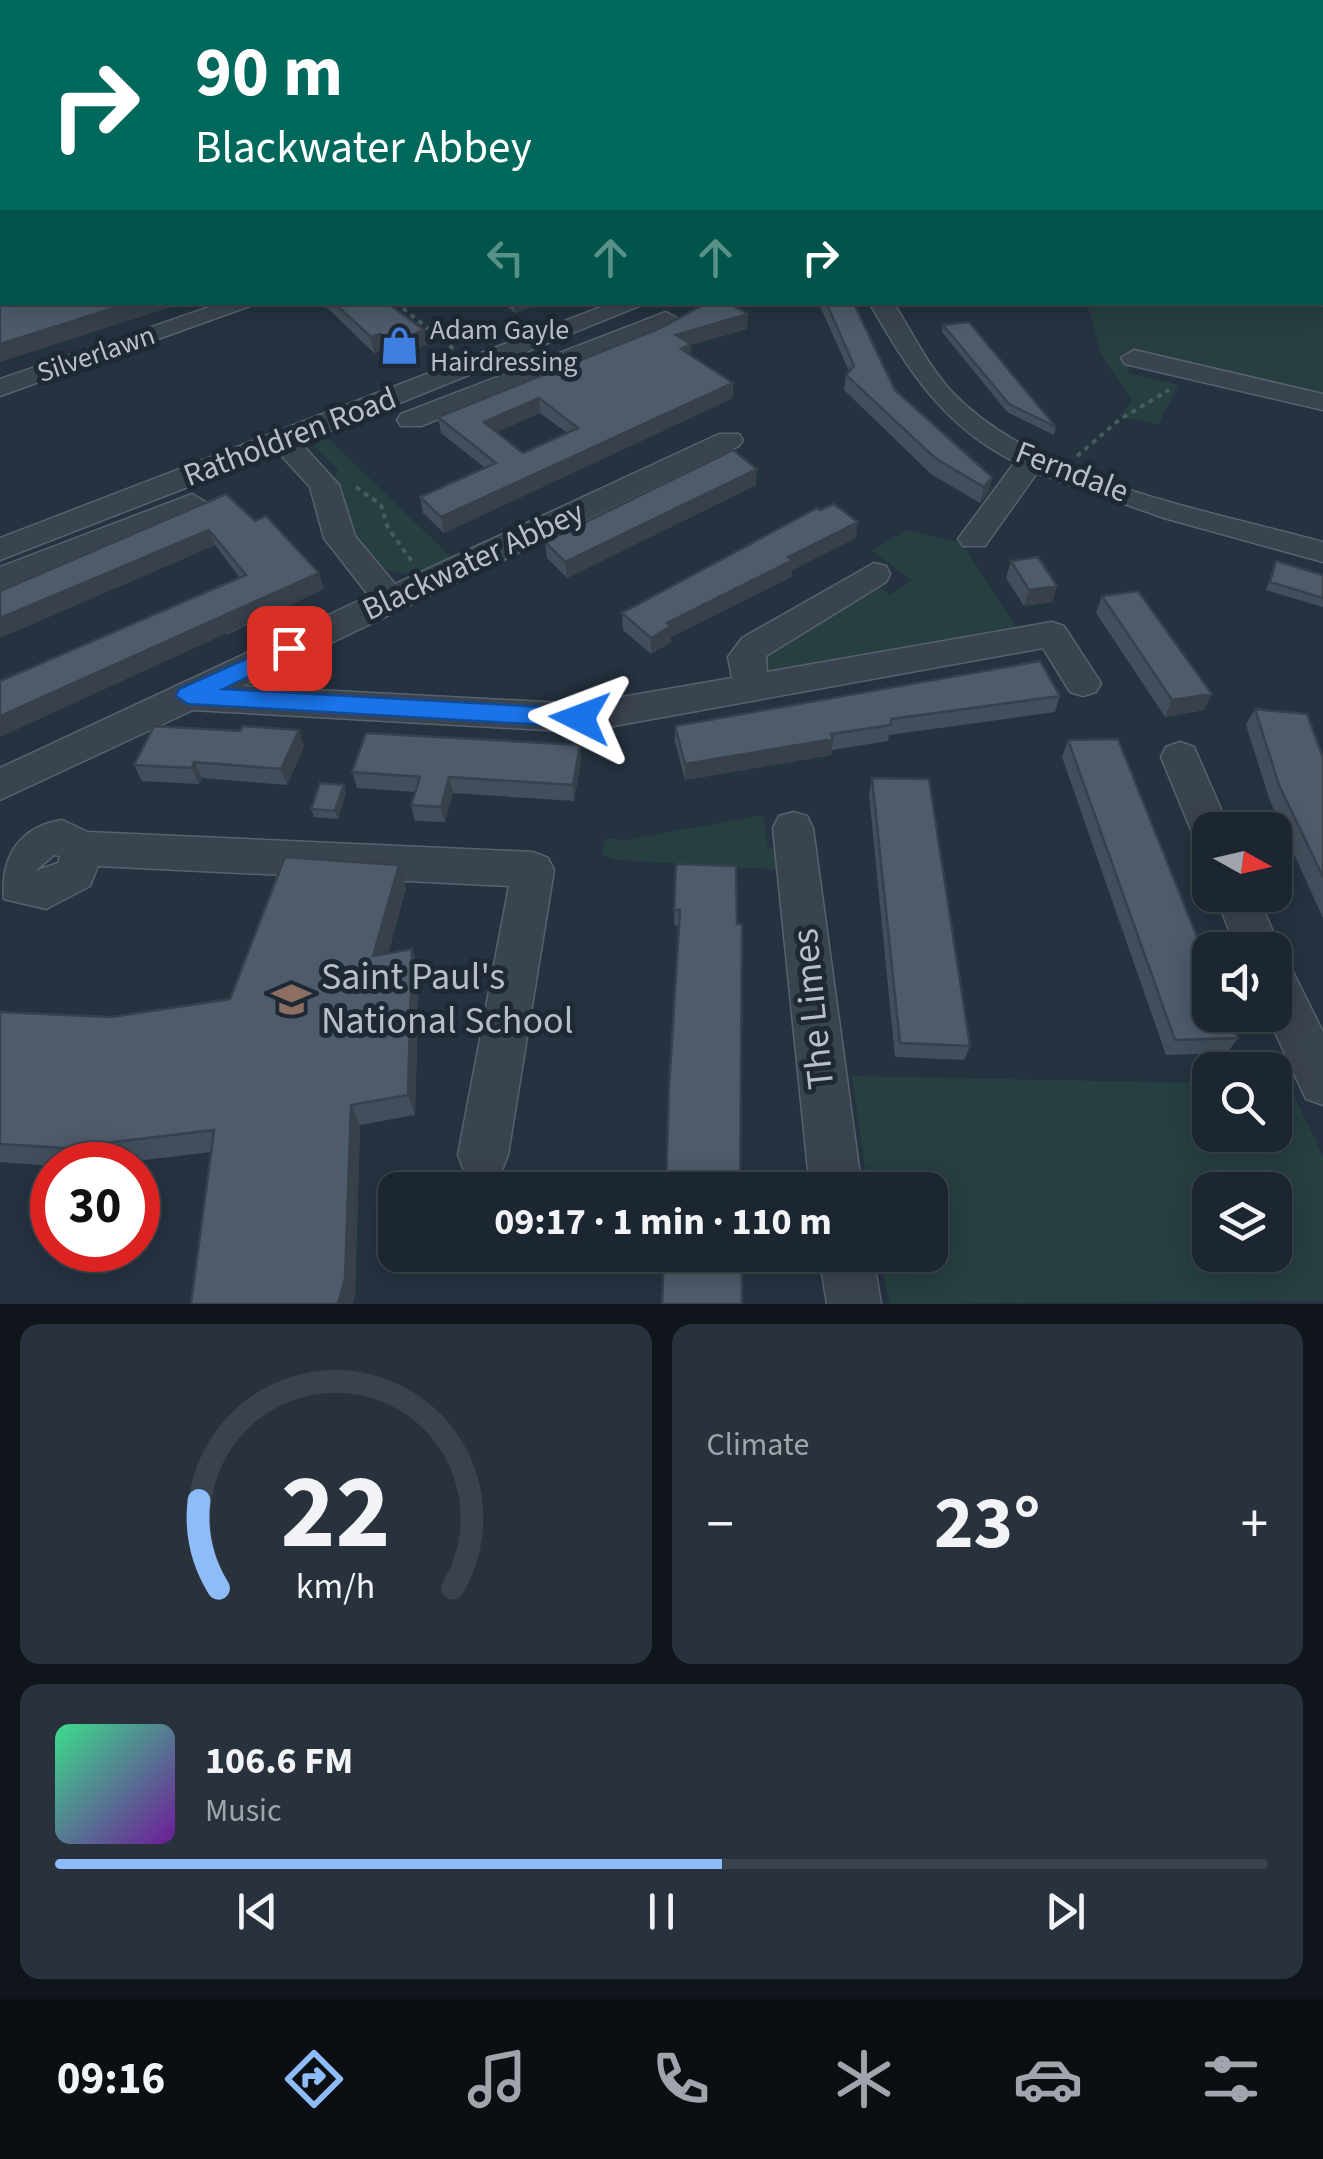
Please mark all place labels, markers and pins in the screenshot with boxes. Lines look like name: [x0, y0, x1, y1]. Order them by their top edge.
place label: Adam Gayle Hairdressing: [430, 310, 577, 382]
shop icon: Adam Gayle Hairdressing: [379, 325, 421, 367]
pin: [247, 606, 332, 691]
place label: Saint Paul's National School: [321, 950, 573, 1048]
school or university icon: Saint Paul's National School: [270, 978, 312, 1020]

